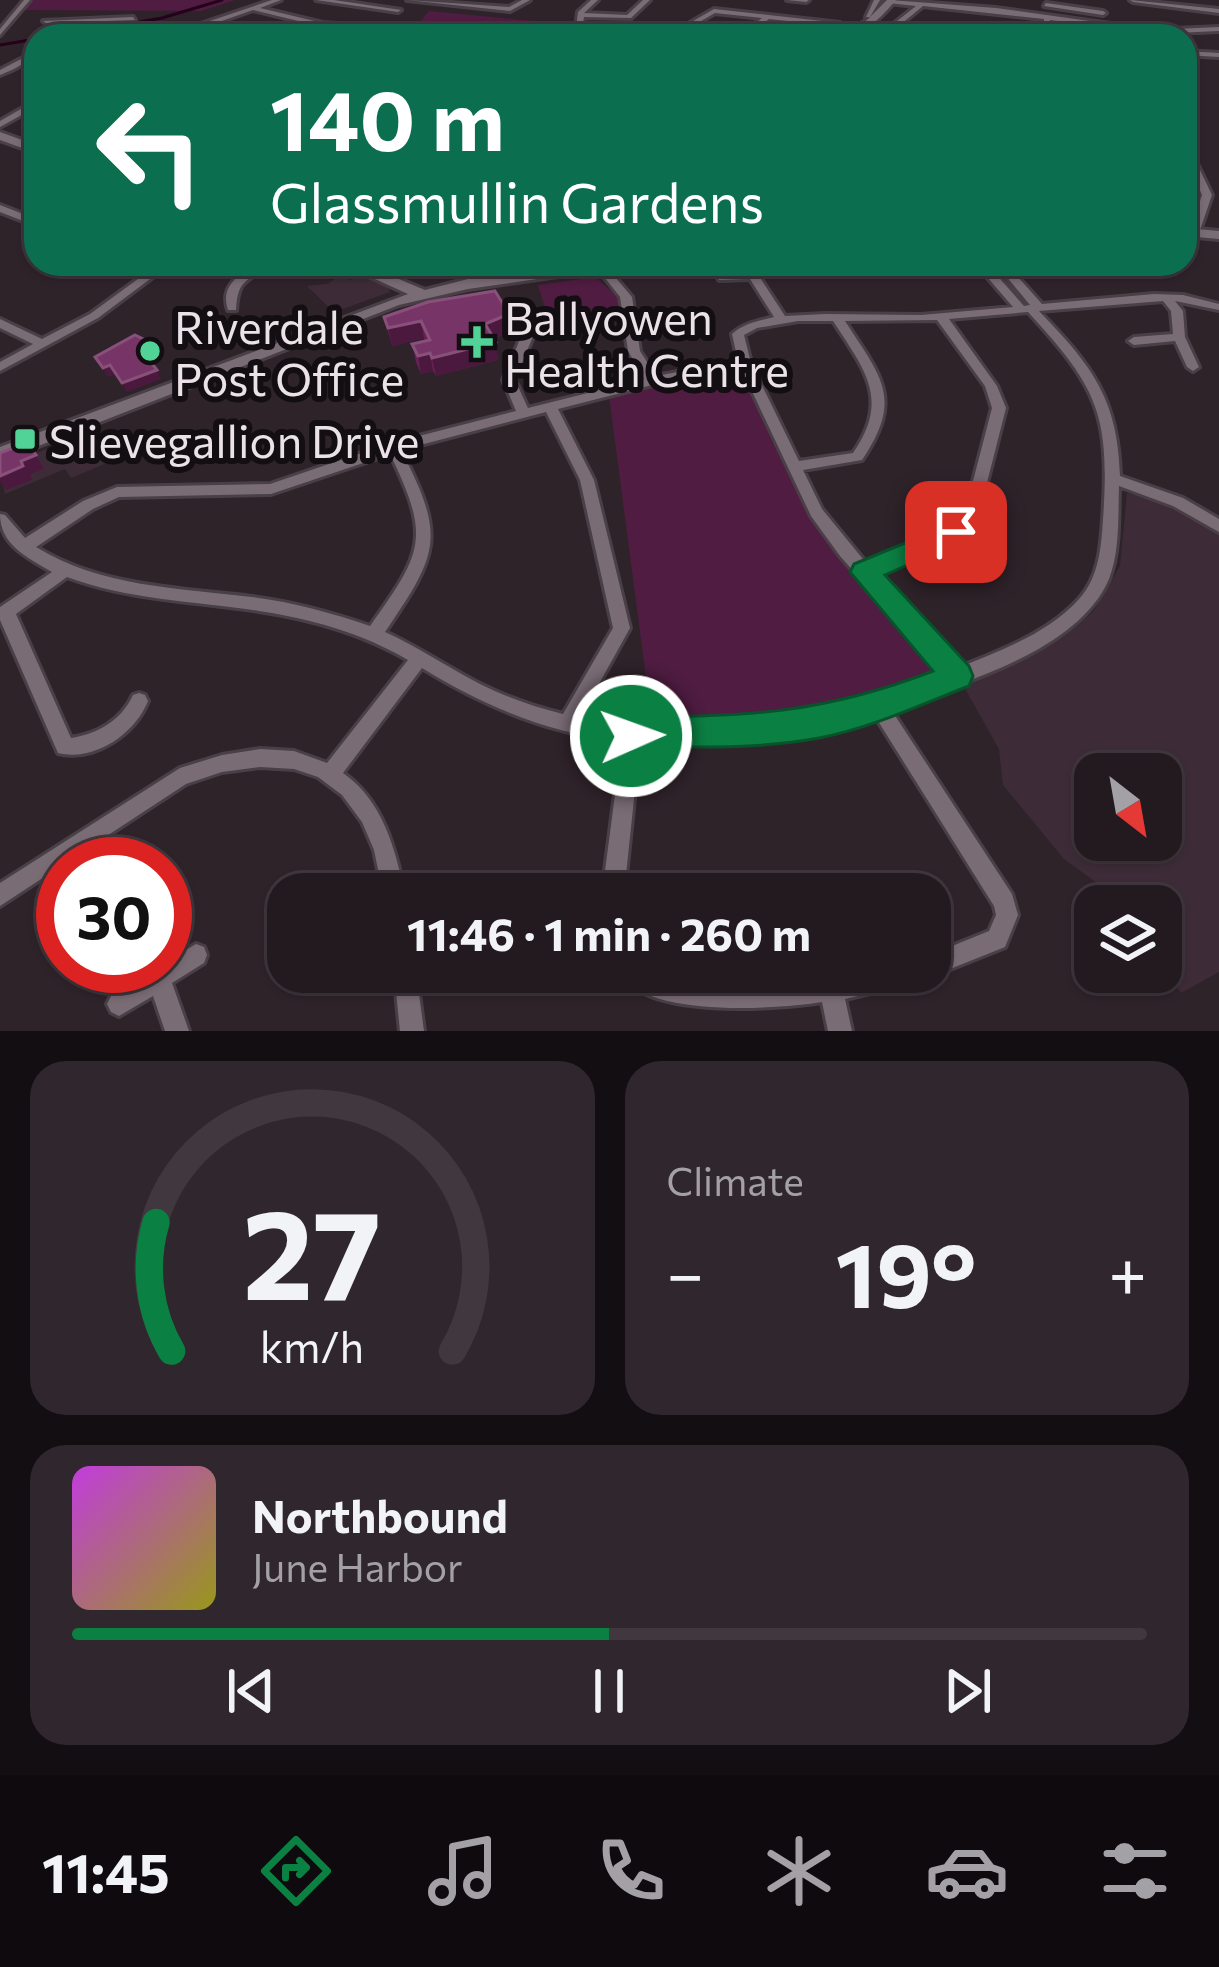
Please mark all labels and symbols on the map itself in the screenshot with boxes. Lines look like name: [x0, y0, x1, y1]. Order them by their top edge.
place label: Ballyowen Health Centre: [504, 289, 789, 396]
place label: Riverdale Post Office: [174, 298, 404, 405]
marker: Ballyowen Health Centre: [461, 326, 493, 358]
marker: Riverdale Post Office: [137, 338, 163, 364]
place label: Slievegallion Drive: [49, 412, 420, 467]
marker: Slievegallion Drive: [12, 426, 38, 452]
pin: [905, 481, 1007, 583]
position arrow: [568, 673, 694, 799]
north arrow: [1074, 753, 1182, 861]
speed limit sign: 30: [36, 837, 192, 993]

